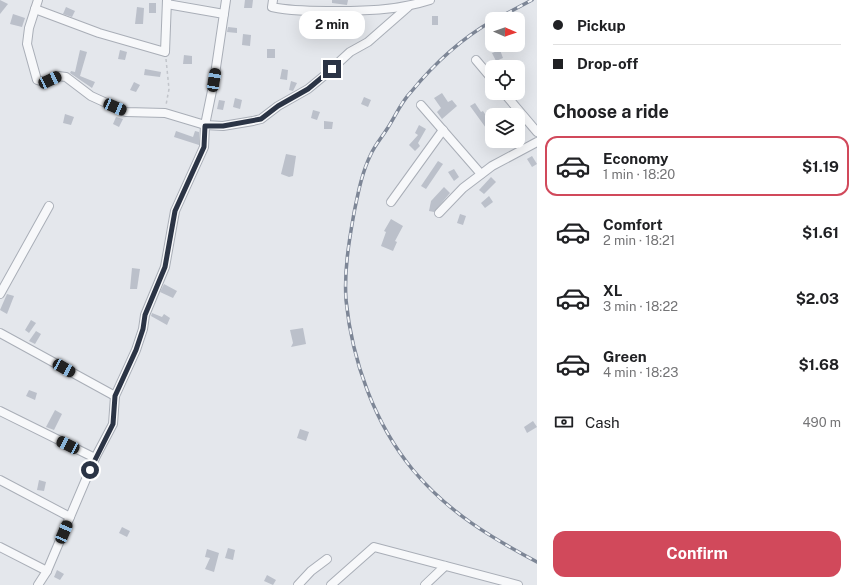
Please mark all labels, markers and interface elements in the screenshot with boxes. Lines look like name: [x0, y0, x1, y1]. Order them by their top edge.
callout: 2 min: [299, 11, 365, 39]
north arrow: [485, 12, 525, 52]
map controls: [485, 12, 525, 148]
text: 2 min: [315, 17, 349, 32]
text: Pickup: [577, 17, 626, 34]
text: Drop-off: [577, 55, 638, 72]
route end: [323, 60, 341, 78]
button: locate: [485, 60, 525, 100]
car: [206, 67, 222, 93]
car: [37, 69, 63, 91]
car: [102, 97, 128, 117]
text: Choose a ride: [553, 101, 669, 122]
button: layers: [485, 108, 525, 148]
icon: car: [555, 148, 591, 184]
text: Economy: [603, 150, 668, 167]
text: $1.19: [802, 158, 839, 175]
text: 1 min · 18:20: [603, 167, 675, 182]
icon: car: [555, 214, 591, 250]
text: Comfort: [603, 216, 663, 233]
text: $1.61: [802, 224, 839, 241]
text: 2 min · 18:21: [603, 233, 675, 248]
icon: car: [555, 280, 591, 316]
text: XL: [603, 282, 622, 299]
text: $2.03: [796, 290, 839, 307]
text: 3 min · 18:22: [603, 299, 678, 314]
icon: car: [555, 346, 591, 382]
text: Green: [603, 348, 647, 365]
text: $1.68: [798, 356, 839, 373]
car: [51, 357, 77, 379]
text: 4 min · 18:23: [603, 365, 678, 380]
icon: cash: [553, 411, 575, 433]
text: Cash: [585, 414, 620, 431]
text: 490 m: [802, 415, 841, 430]
car: [55, 434, 81, 456]
route start: [81, 461, 99, 479]
car: [54, 519, 74, 545]
button: Confirm: [553, 531, 841, 577]

